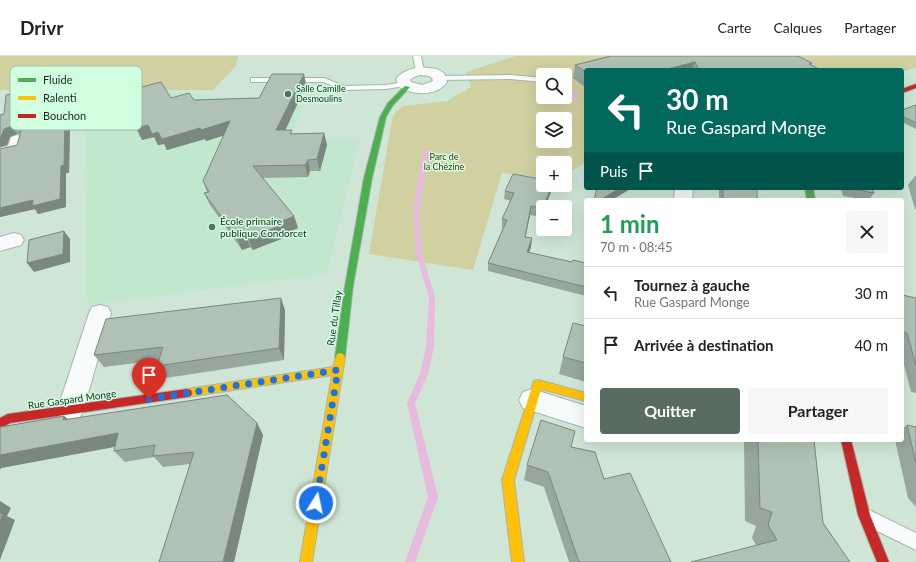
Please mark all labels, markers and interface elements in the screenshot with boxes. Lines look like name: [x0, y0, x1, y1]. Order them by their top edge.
text: Drivr: [20, 16, 63, 39]
text: Carte: [718, 19, 751, 36]
text: Calques: [773, 19, 822, 36]
text: Partager: [844, 19, 896, 36]
legend: [10, 66, 142, 130]
map controls: [536, 68, 572, 236]
button: search: [536, 68, 572, 104]
text: Fluide: [43, 73, 73, 86]
text: 30 m: [666, 82, 729, 116]
place label: Salle Camille Desmoulins: [296, 83, 346, 104]
icon: left: [600, 84, 652, 136]
marker: Salle Camille Desmoulins: [283, 89, 293, 99]
text: Ralenti: [43, 91, 77, 104]
text: Bouchon: [43, 109, 86, 122]
button: layers: [536, 112, 572, 148]
text: Rue Gaspard Monge: [666, 116, 826, 138]
park label: Parc de la Chézine: [424, 151, 465, 172]
button: +: [536, 156, 572, 192]
icon: arrive: [635, 160, 657, 182]
text: Puis: [600, 162, 627, 180]
button: −: [536, 200, 572, 236]
text: 1 min: [600, 209, 660, 238]
button: close: [846, 211, 888, 253]
place label: École primaire publique Condorcet: [220, 215, 307, 239]
marker: École primaire publique Condorcet: [207, 222, 217, 232]
text: 70 m · 08:45: [600, 239, 673, 255]
text: Tournez à gauche: [634, 276, 750, 294]
icon: left: [600, 282, 622, 304]
text: 30 m: [854, 284, 888, 302]
street label: Rue du Tillay: [324, 289, 344, 347]
text: Rue Gaspard Monge: [634, 294, 750, 310]
icon: arrive: [600, 334, 622, 356]
text: Arrivée à destination: [634, 336, 773, 354]
text: 40 m: [854, 336, 888, 354]
pin: [132, 358, 166, 399]
icon: arrive: [138, 364, 160, 386]
street label: Rue Gaspard Monge: [27, 387, 117, 411]
button: Quitter: [600, 388, 740, 434]
button: Partager: [748, 388, 888, 434]
position arrow: [295, 482, 337, 524]

